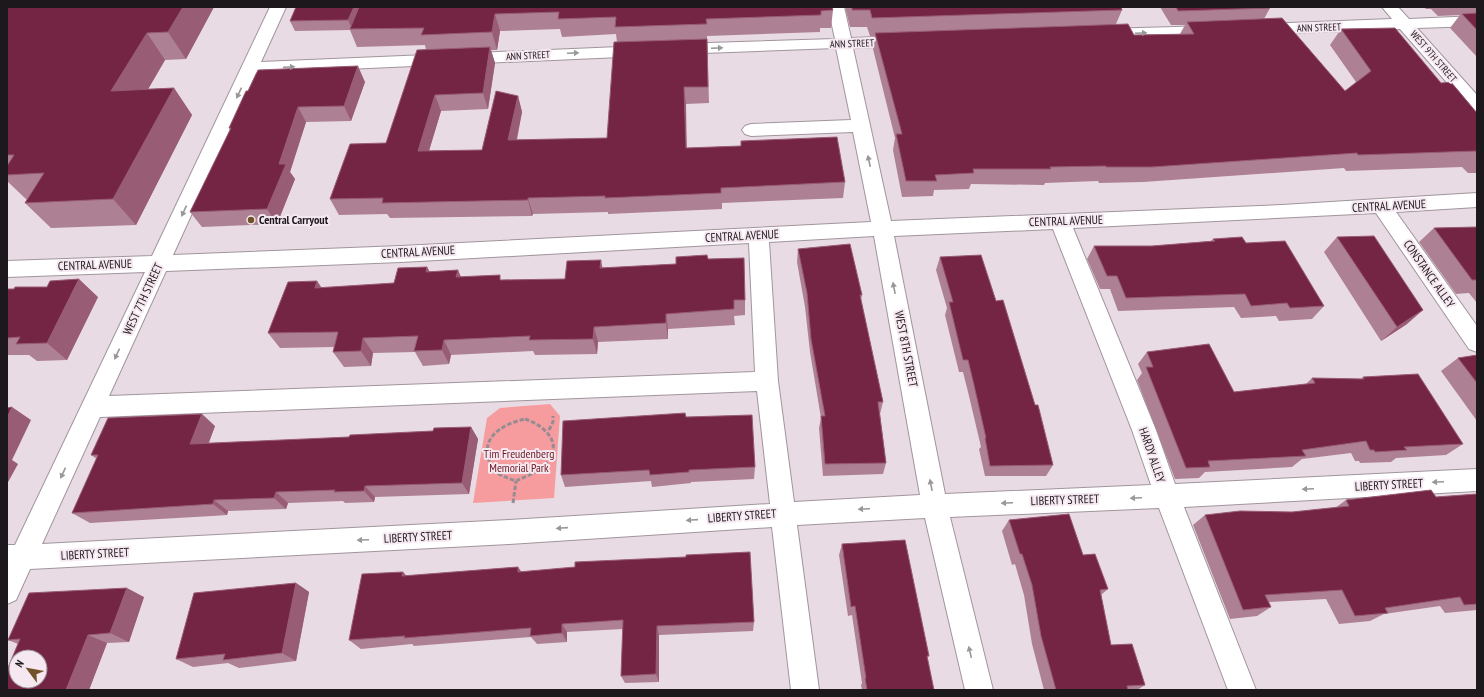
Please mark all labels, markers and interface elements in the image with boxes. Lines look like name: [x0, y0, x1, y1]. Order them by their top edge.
street label: ANN STREET: [1297, 20, 1342, 35]
street label: WEST 9TH STREET: [1408, 28, 1460, 85]
one-way arrow: [1135, 30, 1148, 36]
street label: ANN STREET: [830, 36, 875, 51]
one-way arrow: [711, 45, 724, 51]
street label: ANN STREET: [506, 48, 551, 63]
one-way arrow: [567, 50, 580, 56]
one-way arrow: [283, 64, 296, 70]
one-way arrow: [236, 88, 242, 99]
one-way arrow: [865, 154, 871, 167]
street label: CENTRAL AVENUE: [1352, 196, 1426, 215]
one-way arrow: [181, 206, 187, 217]
place label: Central Carryout: [259, 212, 329, 227]
street label: CENTRAL AVENUE: [1029, 212, 1103, 229]
marker: Central Carryout: [246, 215, 256, 225]
street label: CENTRAL AVENUE: [705, 226, 779, 245]
street label: CONSTANCE ALLEY: [1401, 237, 1459, 311]
street label: CENTRAL AVENUE: [381, 242, 455, 261]
street label: CENTRAL AVENUE: [58, 256, 132, 273]
street label: WEST 7TH STREET: [119, 260, 166, 337]
one-way arrow: [891, 282, 897, 294]
street label: WEST 8TH STREET: [892, 309, 921, 389]
one-way arrow: [114, 349, 120, 360]
street label: HARDY ALLEY: [1136, 425, 1169, 485]
park label: Tim Freudenberg Memorial Park: [484, 446, 554, 475]
one-way arrow: [60, 467, 66, 478]
street label: LIBERTY STREET: [1354, 475, 1424, 494]
one-way arrow: [928, 478, 934, 491]
one-way arrow: [1432, 479, 1444, 486]
one-way arrow: [1301, 486, 1314, 492]
street label: LIBERTY STREET: [1030, 491, 1100, 508]
one-way arrow: [1130, 494, 1142, 501]
one-way arrow: [1000, 500, 1013, 506]
street label: LIBERTY STREET: [707, 506, 777, 525]
one-way arrow: [858, 506, 870, 513]
one-way arrow: [686, 516, 698, 523]
one-way arrow: [556, 525, 568, 532]
street label: LIBERTY STREET: [383, 527, 453, 546]
one-way arrow: [357, 536, 369, 543]
street label: LIBERTY STREET: [60, 544, 130, 563]
one-way arrow: [967, 646, 973, 658]
north arrow: [8, 649, 48, 689]
text: N: [12, 657, 27, 670]

